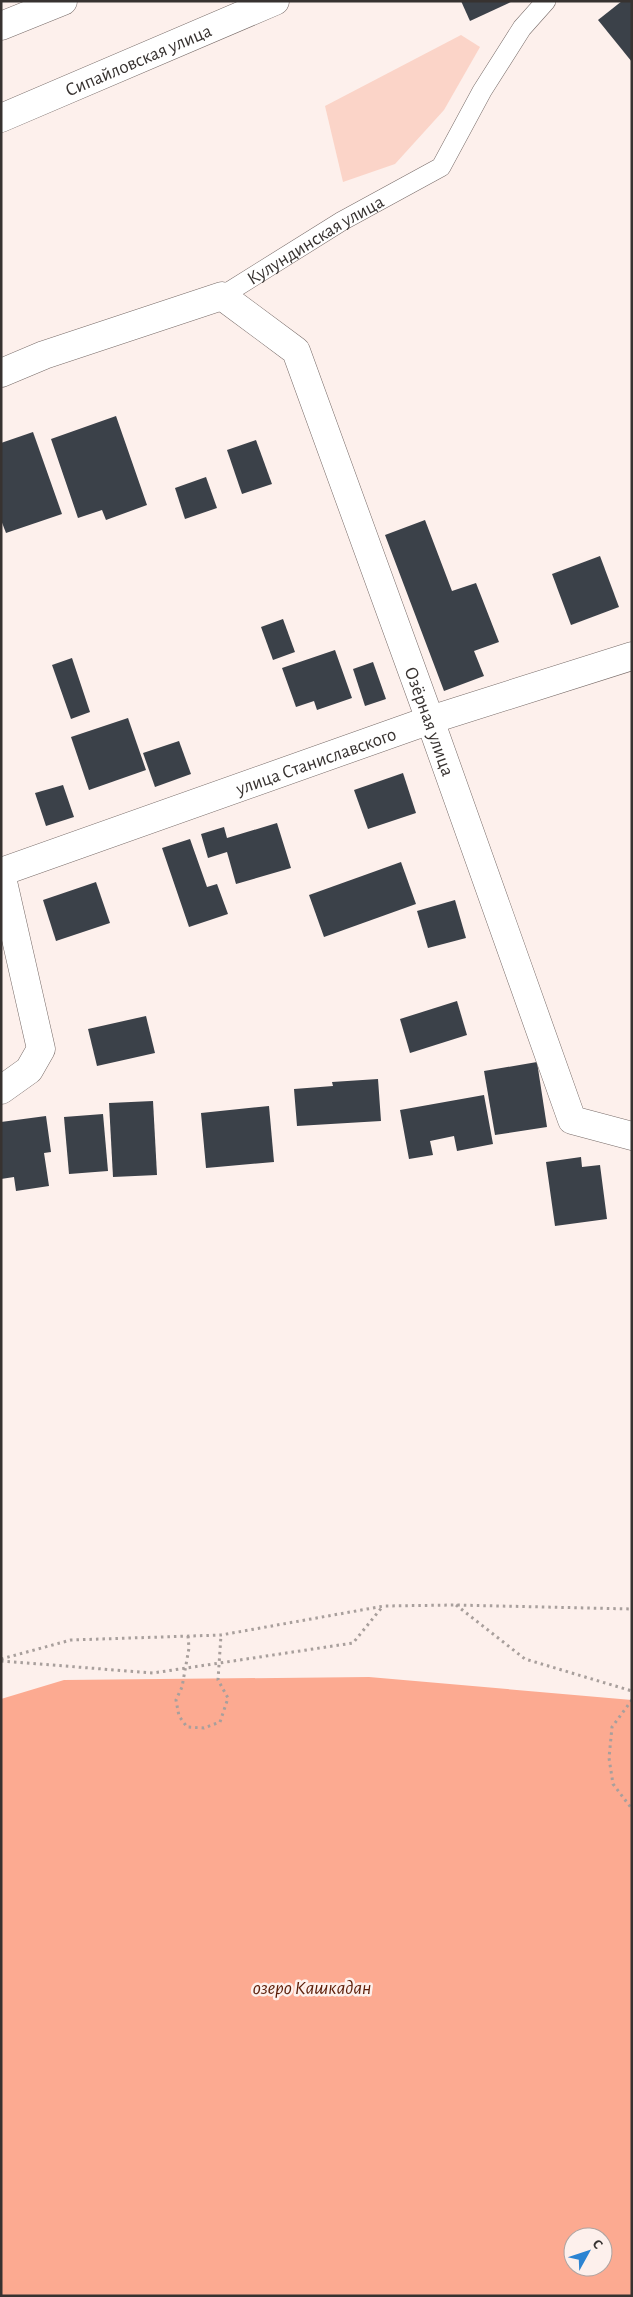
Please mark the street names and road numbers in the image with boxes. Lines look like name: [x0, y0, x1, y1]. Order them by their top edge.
street label: Сипайловская улица: [63, 21, 215, 100]
street label: Кулундинская улица: [244, 192, 388, 289]
street label: Озёрная улица: [400, 664, 457, 779]
street label: улица Станиславского: [233, 725, 399, 799]

